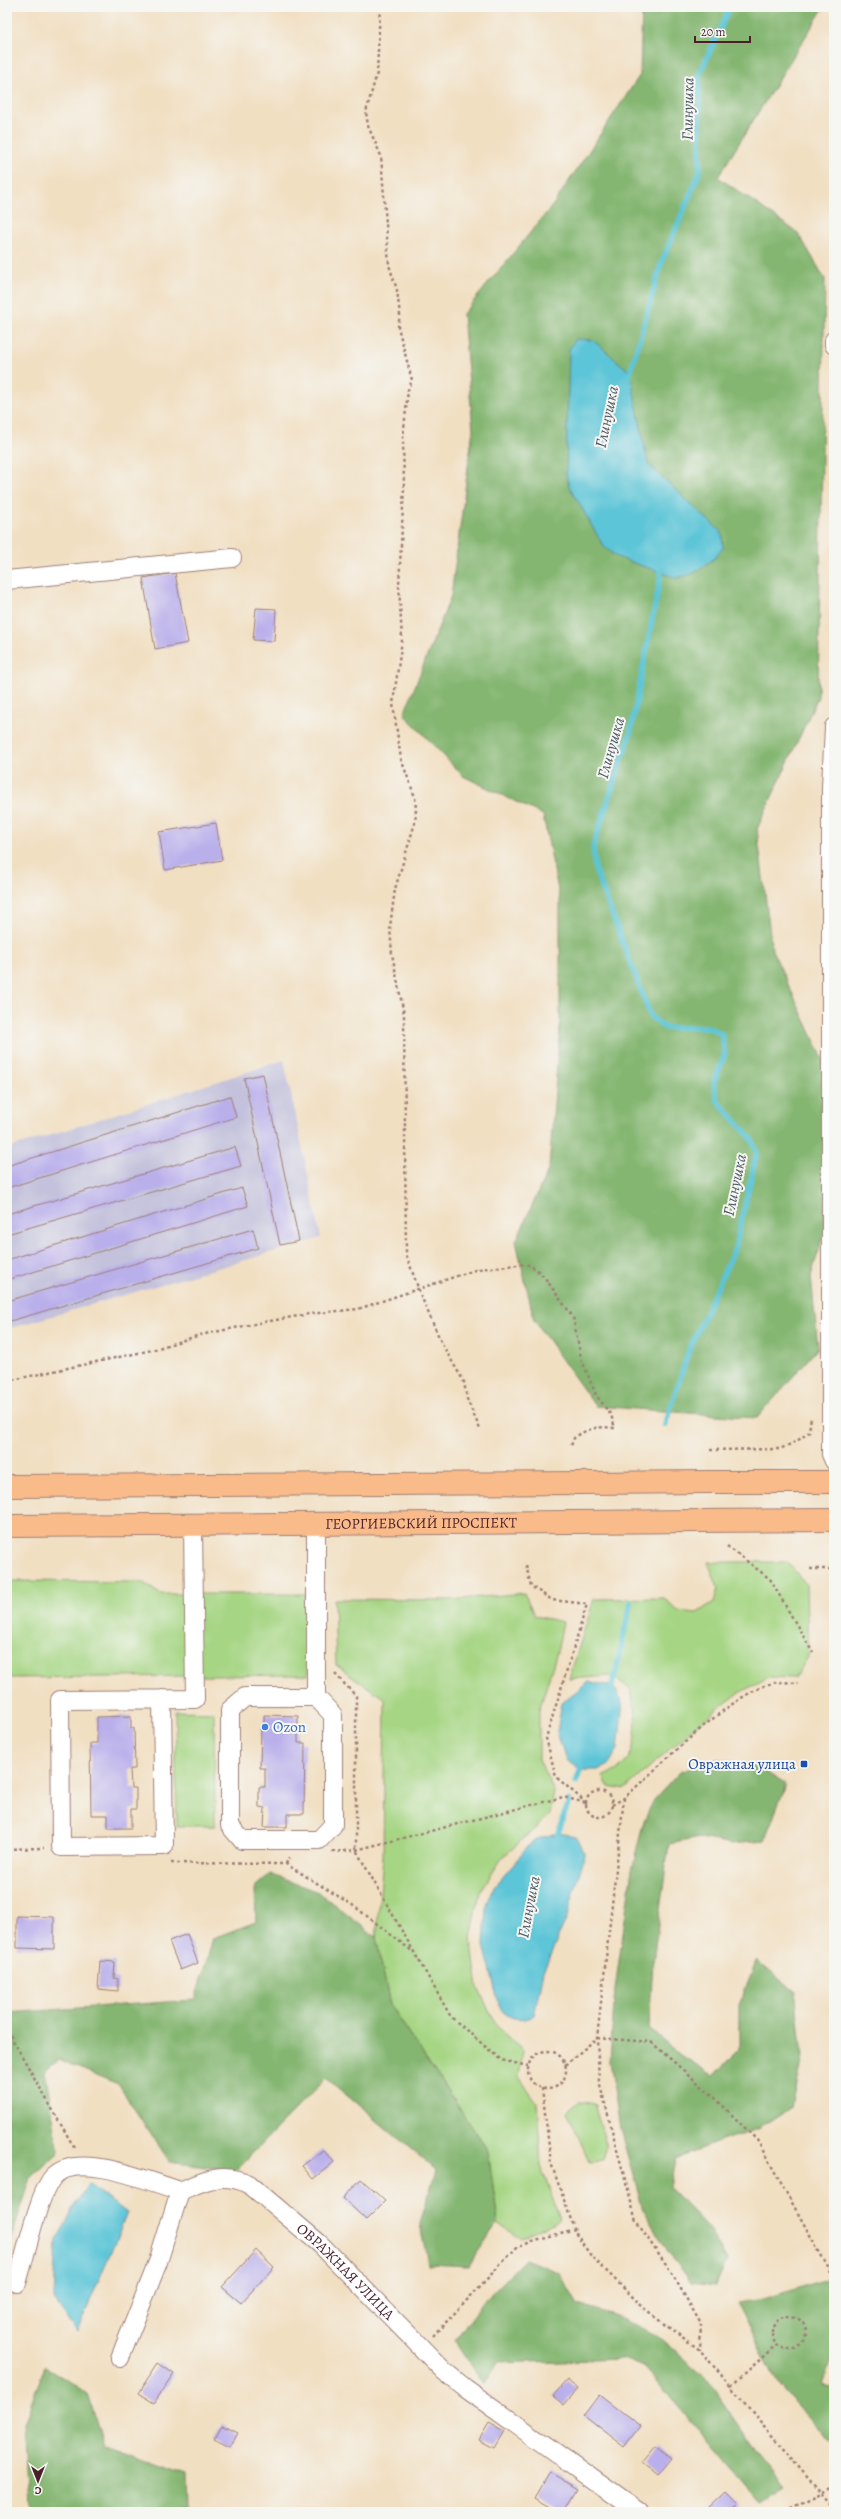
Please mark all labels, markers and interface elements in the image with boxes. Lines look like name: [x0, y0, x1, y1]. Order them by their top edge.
scale bar: [695, 18, 750, 44]
text: 20 m: [701, 24, 725, 40]
water label: Глинушка: [676, 77, 700, 141]
water label: Глинушка: [590, 384, 624, 450]
water label: Глинушка: [592, 715, 630, 781]
water label: Глинушка: [718, 1152, 752, 1218]
street label: ГЕОРГИЕВСКИЙ ПРОСПЕКТ: [325, 1512, 518, 1534]
place label: Ozon: [273, 1717, 306, 1737]
marker: Ozon: [260, 1722, 270, 1732]
place label: Овражная улица: [688, 1754, 796, 1774]
marker: Овражная улица: [799, 1759, 809, 1769]
water label: Глинушка: [512, 1874, 546, 1940]
street label: ОВРАЖНАЯ УЛИЦА: [292, 2218, 399, 2324]
north arrow: [18, 2461, 58, 2501]
text: С: [34, 2483, 41, 2498]

